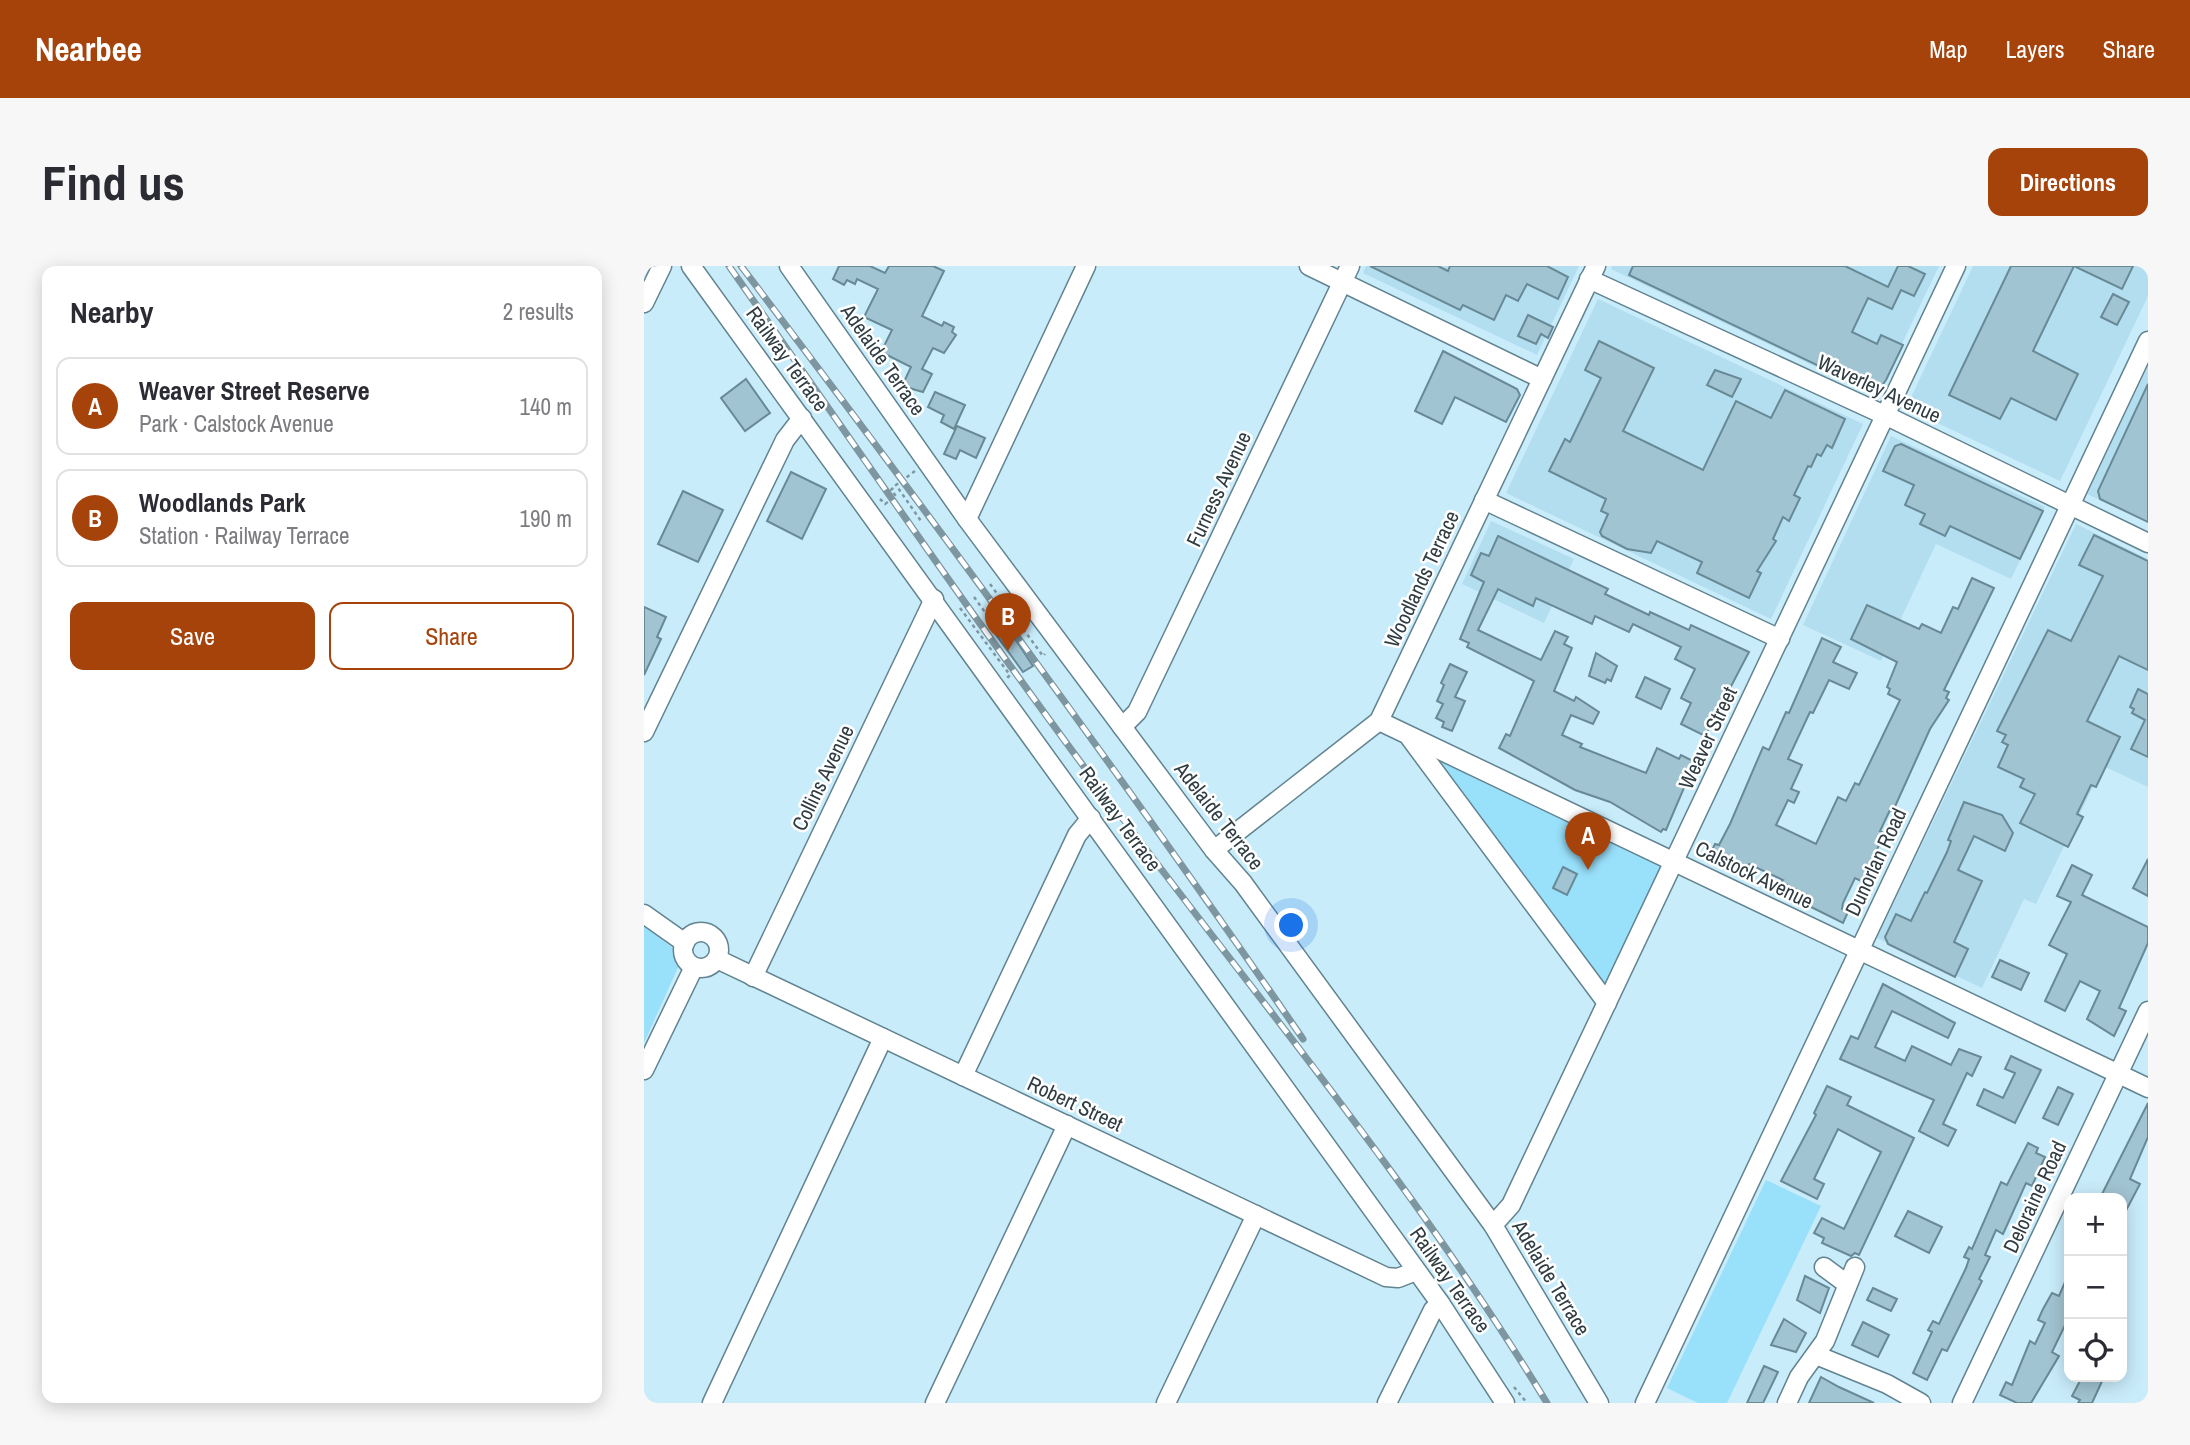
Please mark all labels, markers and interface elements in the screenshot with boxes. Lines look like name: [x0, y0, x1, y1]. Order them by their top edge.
text: Nearbee: [35, 27, 142, 71]
text: Map: [1929, 33, 1967, 65]
text: Layers: [2005, 33, 2064, 65]
text: Share: [2102, 33, 2155, 65]
button: Directions: [1988, 148, 2148, 216]
text: Find us: [42, 149, 185, 215]
text: Nearby: [70, 292, 153, 332]
text: 2 results: [503, 296, 574, 327]
street label: Adelaide Terrace: [834, 297, 933, 421]
street label: Railway Terrace: [739, 300, 835, 417]
street label: Waverley Avenue: [1813, 347, 1946, 430]
text: Weaver Street Reserve: [139, 373, 370, 408]
text: A: [88, 391, 102, 422]
text: 140 m: [520, 391, 572, 422]
text: Park · Calstock Avenue: [139, 408, 334, 439]
street label: Furness Avenue: [1179, 426, 1258, 551]
text: Woodlands Park: [139, 485, 306, 520]
text: B: [88, 503, 102, 534]
text: 190 m: [520, 503, 572, 534]
street label: Woodlands Terrace: [1377, 506, 1466, 652]
text: Station · Railway Terrace: [139, 520, 349, 551]
pin: B: [985, 593, 1031, 651]
button: Save: [70, 602, 315, 670]
button: Share: [329, 602, 574, 670]
street label: Weaver Street: [1671, 682, 1744, 794]
street label: Collins Avenue: [784, 720, 861, 836]
street label: Adelaide Terrace: [1167, 755, 1271, 876]
street label: Railway Terrace: [1072, 760, 1168, 877]
street label: Dunorlan Road: [1838, 803, 1913, 920]
pin: A: [1565, 812, 1611, 870]
street label: Calstock Avenue: [1690, 833, 1818, 916]
your location: [1274, 908, 1308, 942]
street label: Robert Street: [1023, 1069, 1128, 1138]
street label: Deloraine Road: [1996, 1136, 2073, 1258]
map controls: [2064, 1193, 2127, 1382]
button: +: [2064, 1193, 2127, 1256]
street label: Adelaide Terrace: [1505, 1214, 1597, 1341]
street label: Railway Terrace: [1403, 1221, 1498, 1338]
button: −: [2064, 1256, 2127, 1319]
button: locate: [2064, 1319, 2127, 1382]

